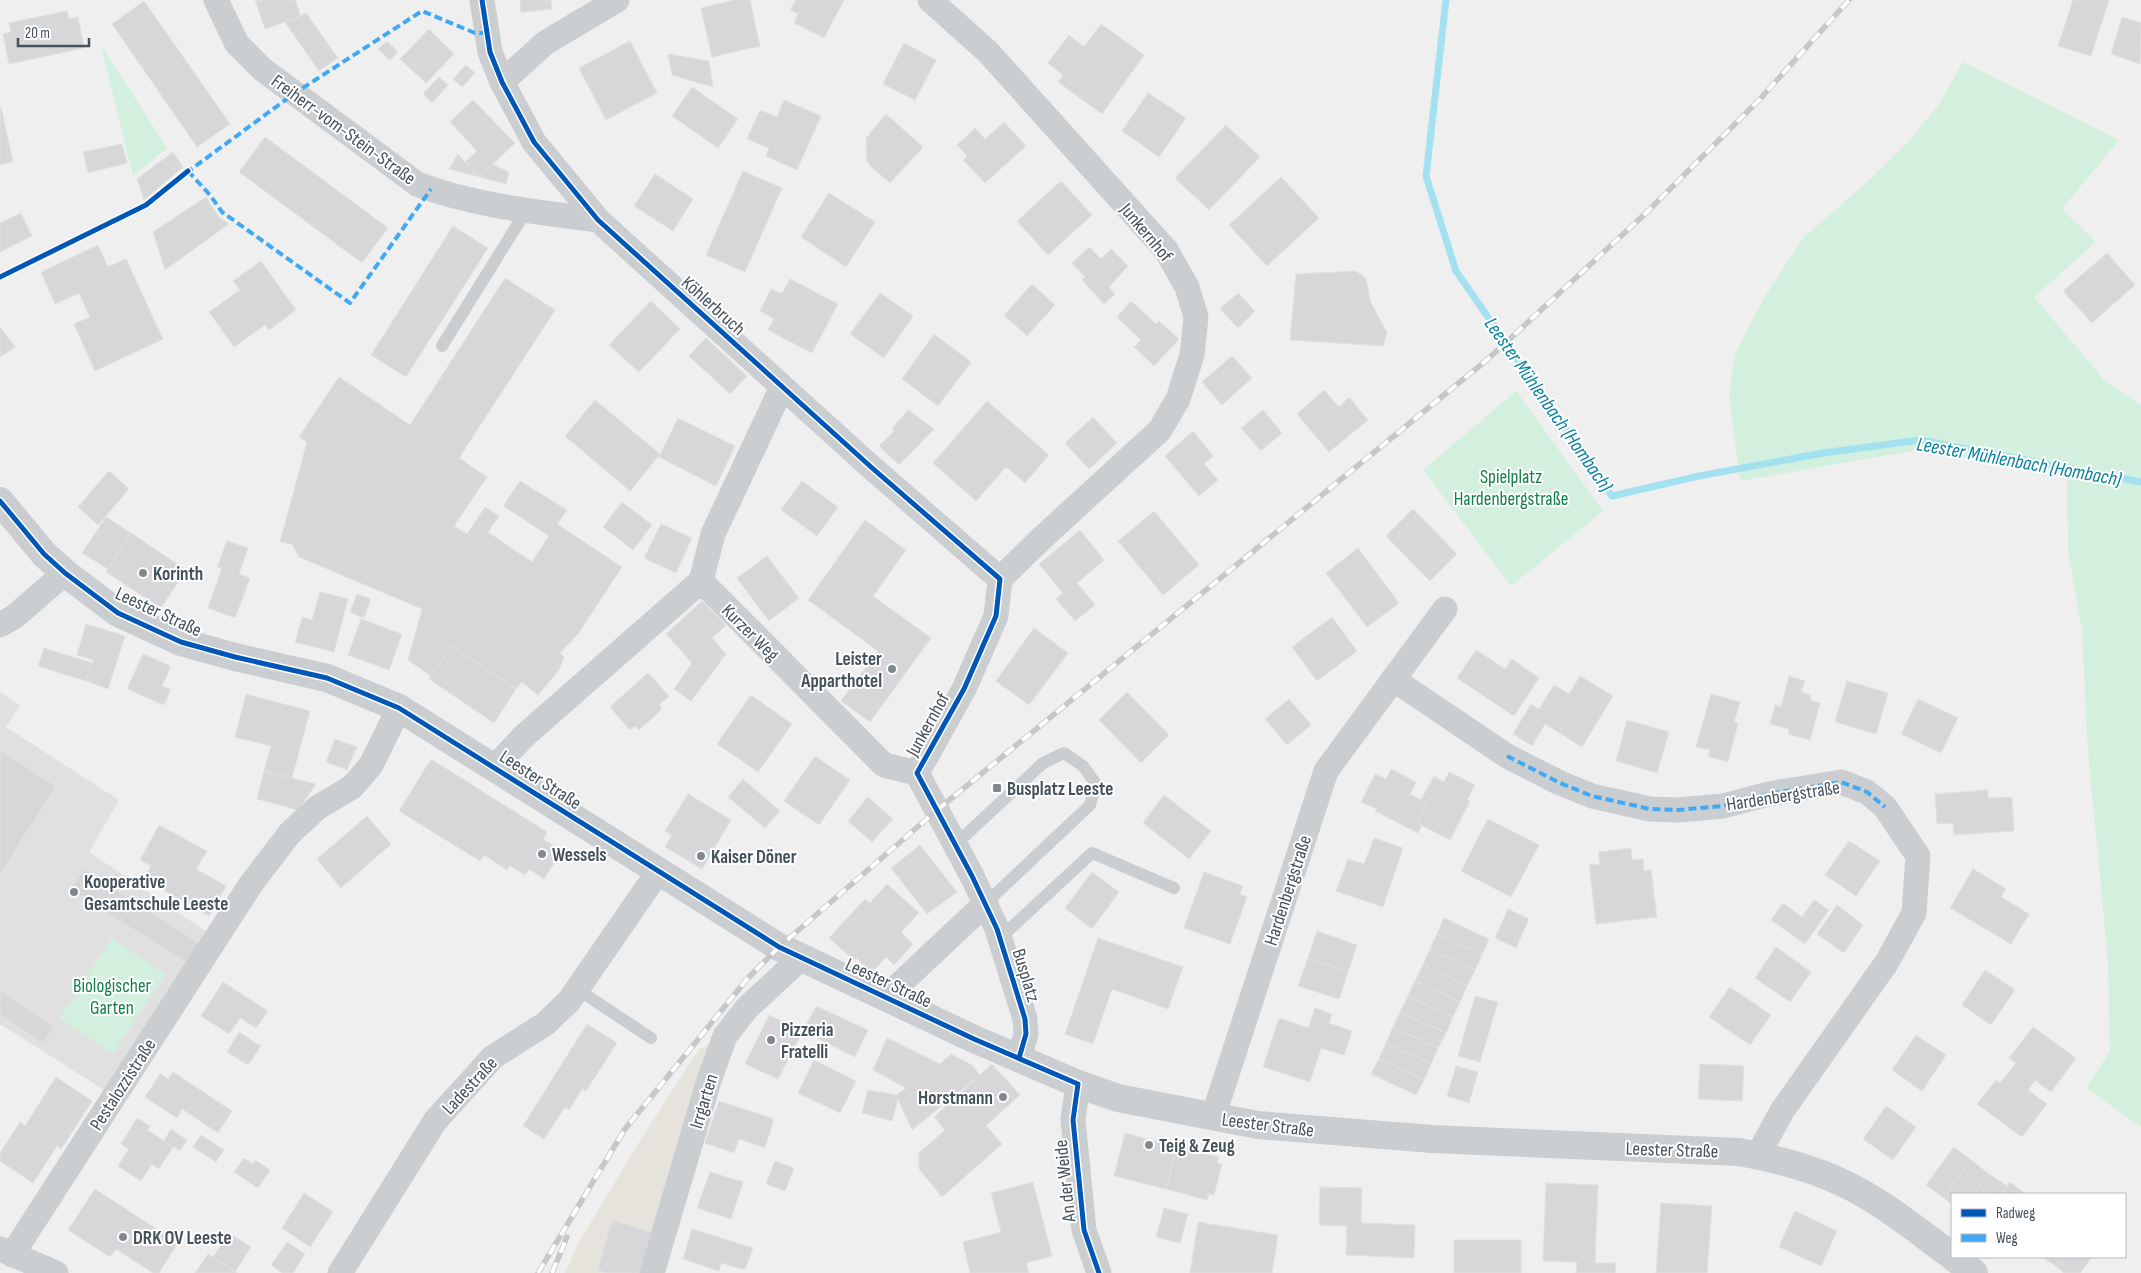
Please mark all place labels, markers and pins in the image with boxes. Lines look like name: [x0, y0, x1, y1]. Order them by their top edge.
place label: Korinth: [153, 563, 203, 586]
marker: Korinth: [137, 567, 149, 579]
place label: Leister Apparthotel: [800, 648, 882, 693]
marker: Leister Apparthotel: [886, 663, 898, 675]
place label: Busplatz Leeste: [1007, 778, 1113, 801]
marker: Busplatz Leeste: [991, 782, 1003, 794]
place label: Wessels: [552, 844, 607, 867]
place label: Kaiser Döner: [711, 846, 797, 869]
marker: Wessels: [536, 848, 548, 860]
marker: Kaiser Döner: [695, 850, 707, 862]
place label: Kooperative Gesamtschule Leeste: [84, 871, 228, 916]
marker: Kooperative Gesamtschule Leeste: [68, 886, 80, 898]
place label: Pizzeria Fratelli: [781, 1019, 833, 1064]
marker: Pizzeria Fratelli: [765, 1034, 777, 1046]
place label: Horstmann: [918, 1087, 993, 1110]
marker: Horstmann: [997, 1091, 1009, 1103]
place label: Teig & Zeug: [1159, 1135, 1235, 1158]
marker: Teig & Zeug: [1143, 1139, 1155, 1151]
place label: DRK OV Leeste: [133, 1227, 232, 1250]
marker: DRK OV Leeste: [117, 1231, 129, 1243]

